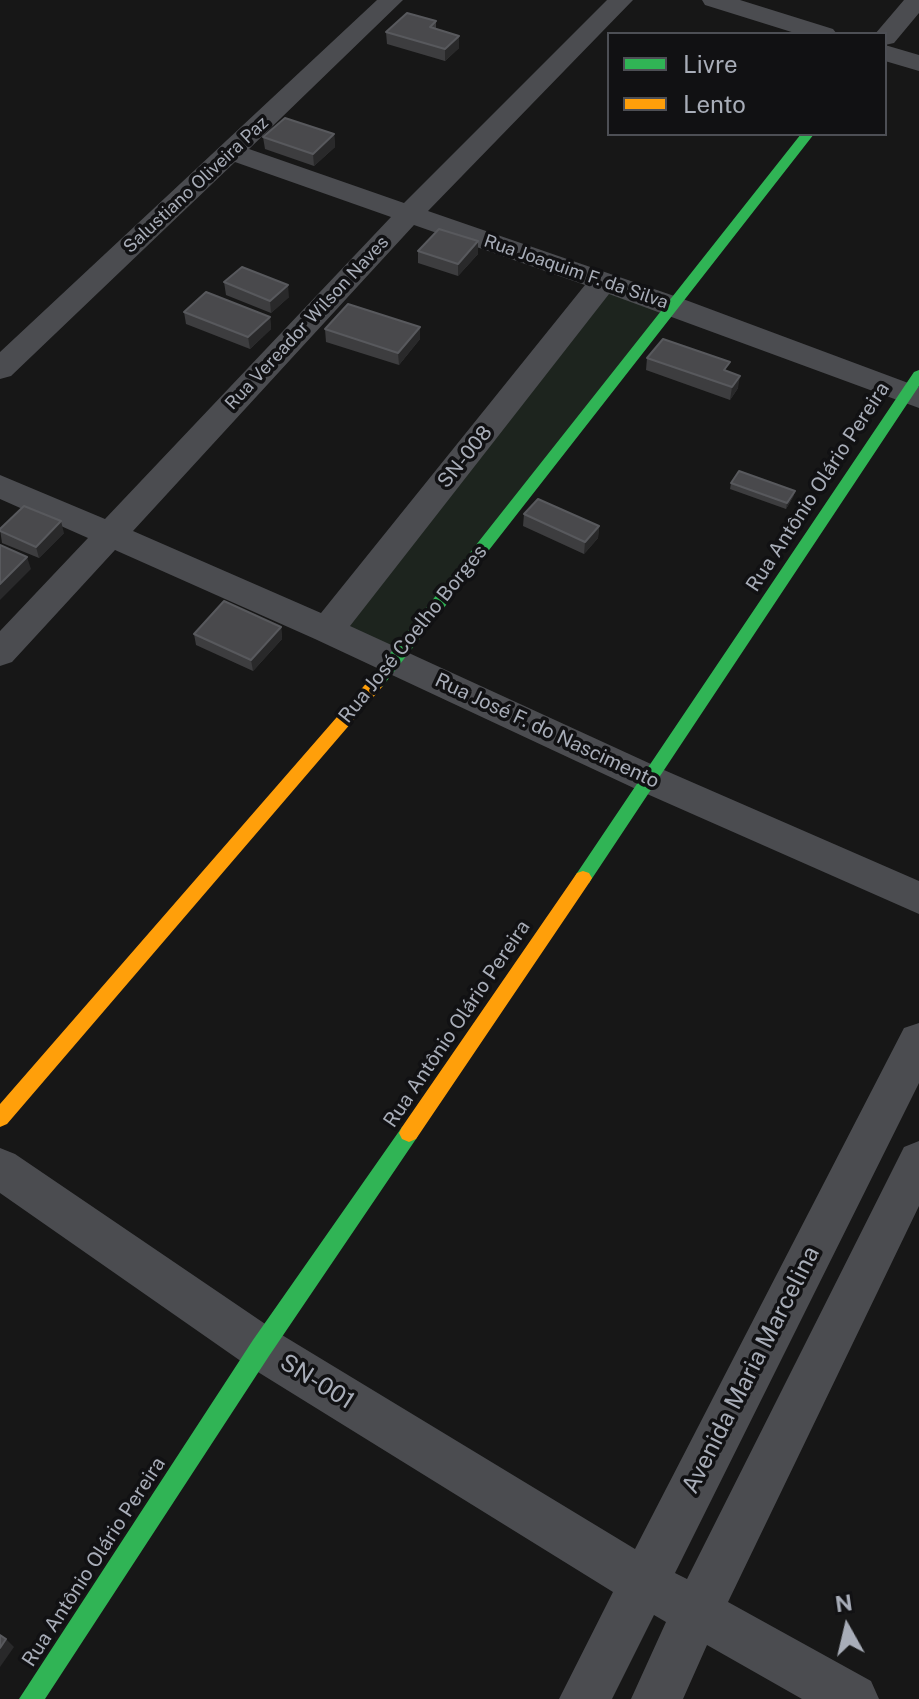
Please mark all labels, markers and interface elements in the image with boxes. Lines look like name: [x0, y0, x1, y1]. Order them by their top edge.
legend: [607, 32, 887, 136]
text: Livre: [683, 50, 738, 78]
text: Lento: [683, 90, 746, 118]
street label: Salustiano Oliveira Paz: [119, 112, 273, 258]
street label: Rua Joaquim F. da Silva: [481, 230, 671, 314]
street label: Rua Vereador Wilson Naves: [221, 232, 393, 414]
street label: Rua Antônio Olário Pereira: [741, 378, 895, 596]
street label: SN-008: [433, 421, 497, 493]
street label: Rua José Coelho Borges: [334, 540, 492, 728]
street label: Rua José F. do Nascimento: [431, 668, 663, 794]
street label: Rua Antônio Olário Pereira: [379, 916, 535, 1132]
street label: Avenida Maria Marcelina: [676, 1242, 826, 1498]
street label: SN-001: [275, 1348, 359, 1416]
street label: Rua Antônio Olário Pereira: [17, 1453, 171, 1671]
north arrow: [807, 1587, 887, 1667]
text: N: [833, 1589, 854, 1617]

